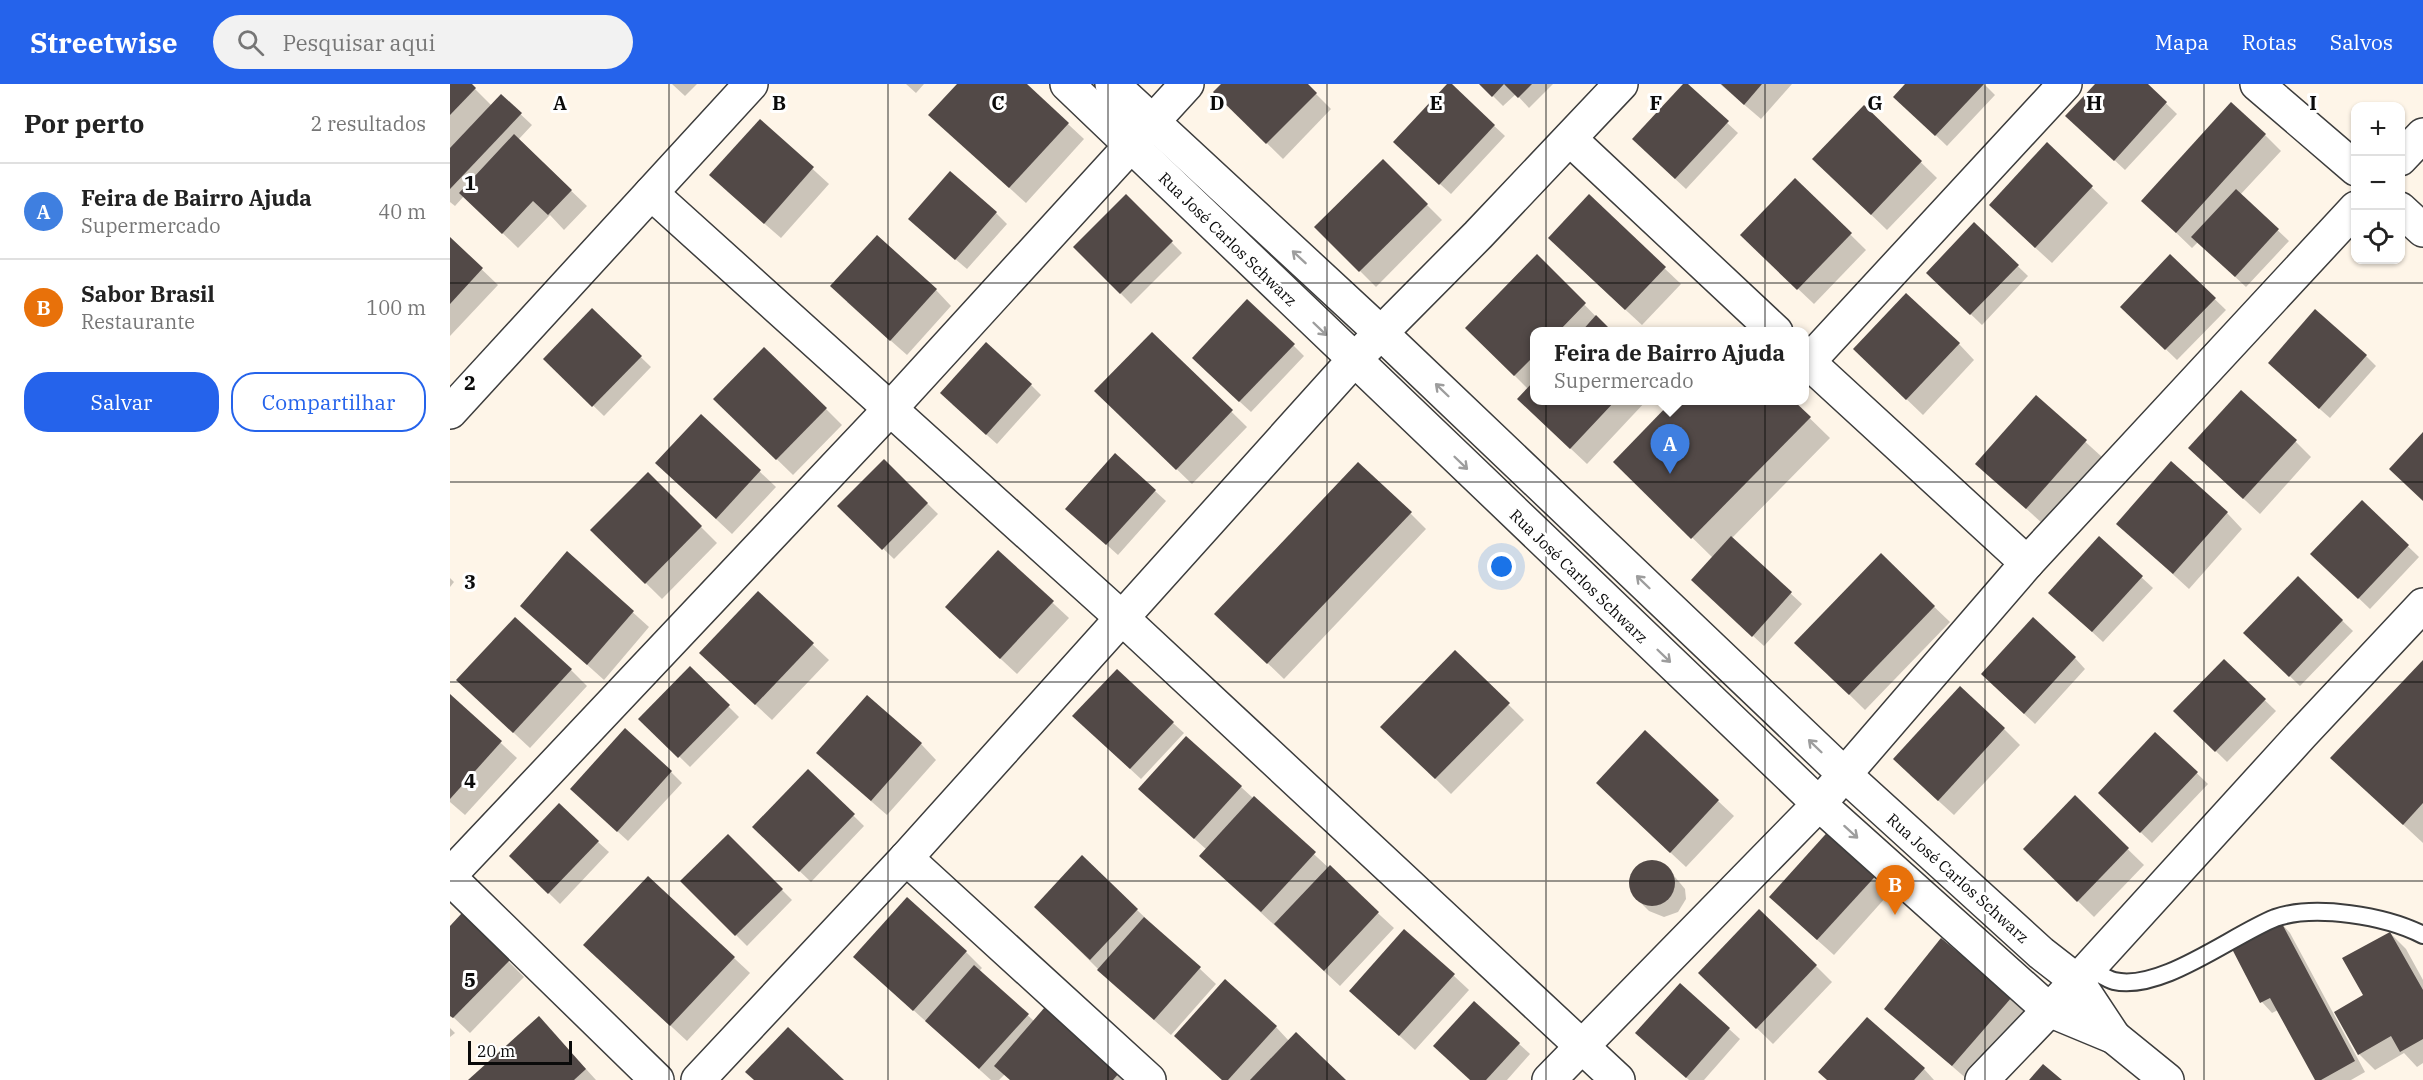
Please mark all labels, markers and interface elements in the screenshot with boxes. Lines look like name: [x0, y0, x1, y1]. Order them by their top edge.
search box: [213, 15, 633, 69]
text: Streetwise: [30, 24, 177, 61]
icon: search: [234, 26, 267, 59]
text: Pesquisar aqui: [282, 28, 435, 57]
text: Mapa: [2155, 28, 2209, 56]
text: Rotas: [2242, 28, 2297, 56]
text: Salvos: [2330, 28, 2393, 56]
text: A: [553, 89, 567, 116]
text: B: [772, 89, 786, 116]
text: C: [991, 89, 1005, 116]
text: D: [1209, 89, 1225, 116]
text: E: [1429, 89, 1443, 116]
text: F: [1650, 89, 1662, 116]
text: G: [1867, 89, 1883, 116]
text: H: [2086, 89, 2102, 116]
text: I: [2309, 89, 2317, 116]
map controls: [2351, 102, 2405, 264]
button: +: [2351, 102, 2405, 156]
text: Por perto: [24, 106, 144, 140]
text: 2 resultados: [310, 110, 426, 137]
button: −: [2351, 156, 2405, 210]
street label: Rua José Carlos Schwarz: [1155, 168, 1301, 310]
text: 1: [464, 169, 476, 196]
text: Feira de Bairro Ajuda: [81, 183, 312, 212]
text: A: [37, 198, 50, 225]
text: 40 m: [378, 198, 426, 225]
button: locate: [2351, 210, 2405, 264]
text: Supermercado: [81, 212, 220, 239]
one-way arrow: [1292, 250, 1307, 264]
text: Sabor Brasil: [81, 279, 215, 308]
text: B: [36, 294, 51, 321]
text: 100 m: [366, 294, 426, 321]
text: Restaurante: [81, 308, 195, 335]
one-way arrow: [1313, 321, 1328, 336]
popup: [1530, 327, 1809, 405]
text: Feira de Bairro Ajuda: [1554, 338, 1785, 367]
text: Supermercado: [1554, 367, 1693, 394]
text: 2: [464, 369, 476, 396]
button: Salvar: [24, 372, 219, 432]
button: Compartilhar: [231, 372, 426, 432]
one-way arrow: [1434, 383, 1449, 397]
pin: A: [1650, 424, 1690, 474]
one-way arrow: [1454, 456, 1469, 471]
street label: Rua José Carlos Schwarz: [1506, 505, 1652, 647]
your location: [1487, 552, 1516, 581]
text: 3: [464, 568, 476, 595]
one-way arrow: [1636, 575, 1651, 590]
one-way arrow: [1656, 648, 1671, 663]
one-way arrow: [1808, 739, 1823, 753]
text: 4: [464, 767, 476, 794]
street label: Rua José Carlos Schwarz: [1883, 809, 2033, 947]
one-way arrow: [1844, 825, 1859, 840]
pin: B: [1876, 866, 1914, 915]
text: 5: [464, 966, 476, 993]
scale bar: [468, 1038, 572, 1066]
text: 20 m: [477, 1041, 515, 1061]

